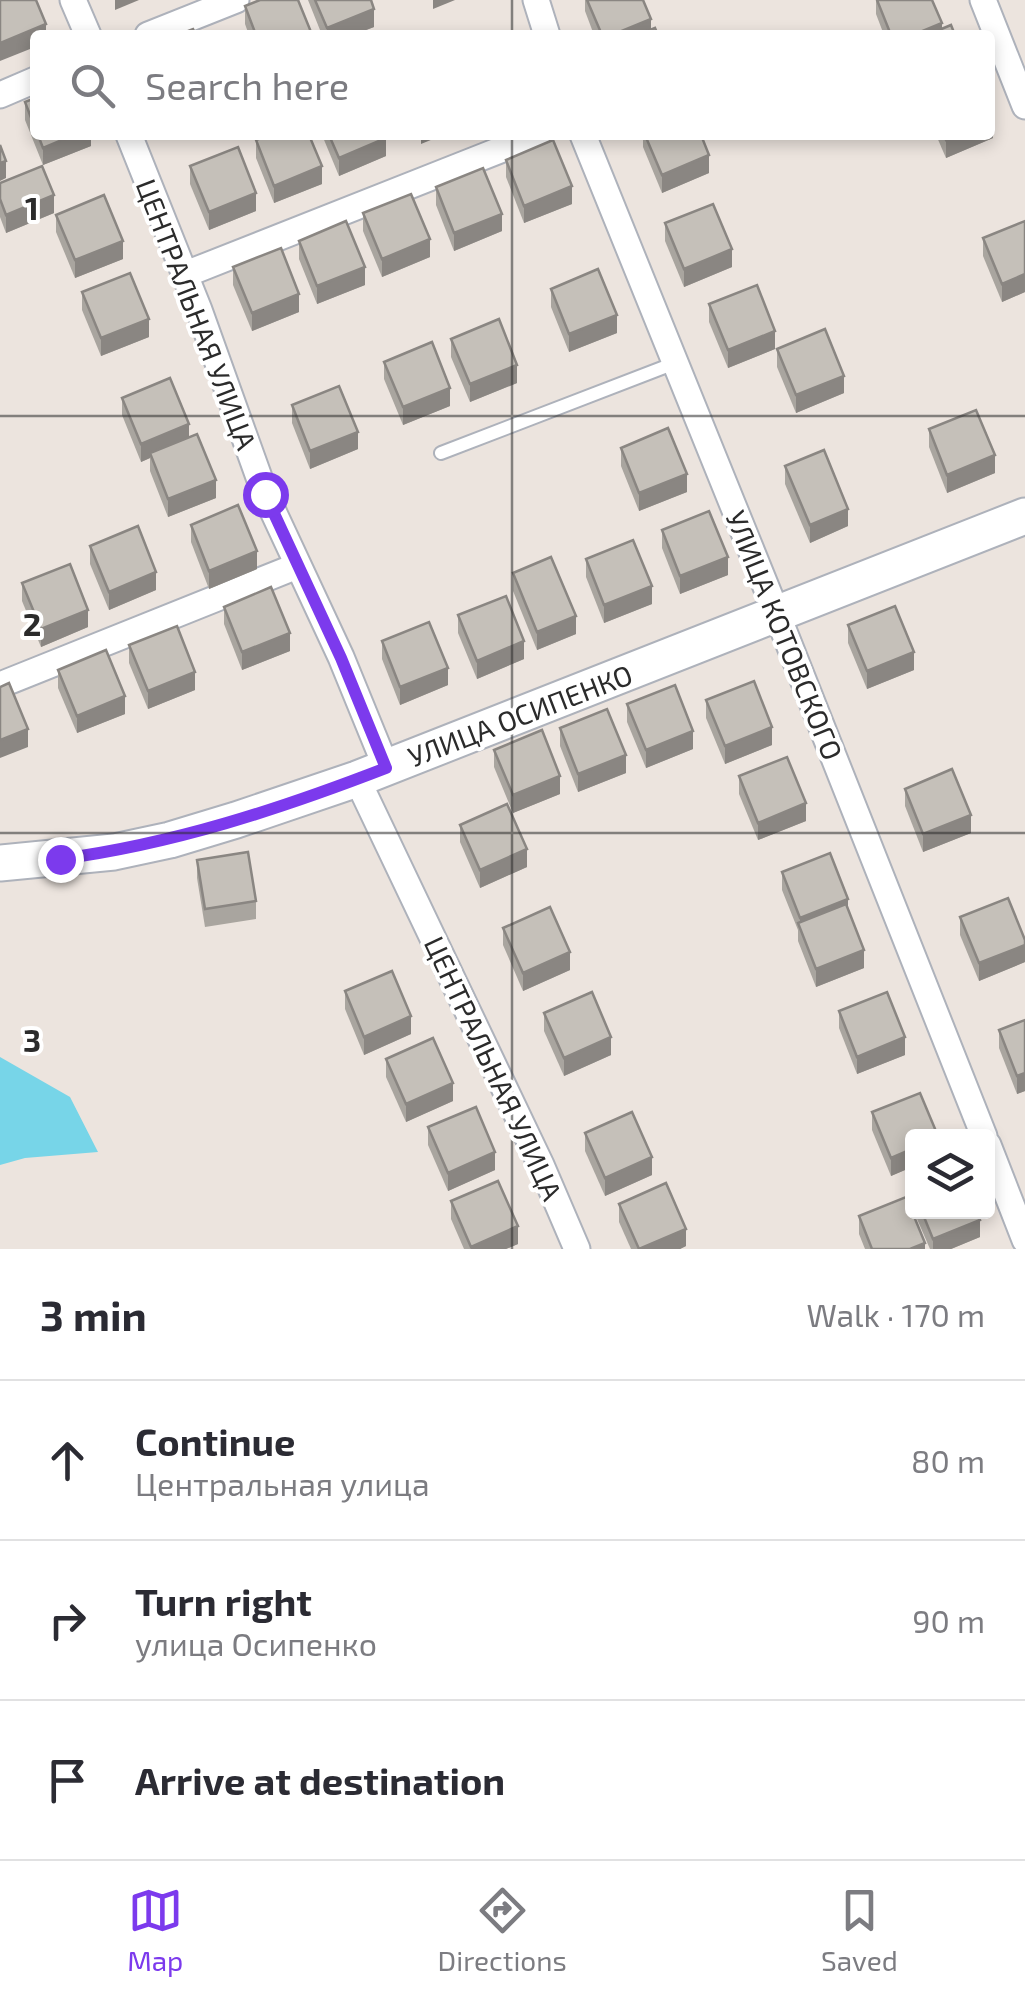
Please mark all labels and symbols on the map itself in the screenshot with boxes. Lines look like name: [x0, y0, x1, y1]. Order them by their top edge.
street label: ЦЕНТРАЛЬНАЯ УЛИЦА: [130, 174, 265, 455]
text: 1: [25, 188, 39, 226]
route start: [243, 472, 289, 518]
street label: УЛИЦА КОТОВСКОГО: [719, 505, 851, 765]
text: 2: [23, 604, 41, 642]
street label: УЛИЦА ОСИПЕНКО: [403, 657, 637, 773]
route end: [38, 837, 84, 883]
street label: ЦЕНТРАЛЬНАЯ УЛИЦА: [418, 931, 570, 1206]
text: 3: [23, 1020, 41, 1058]

